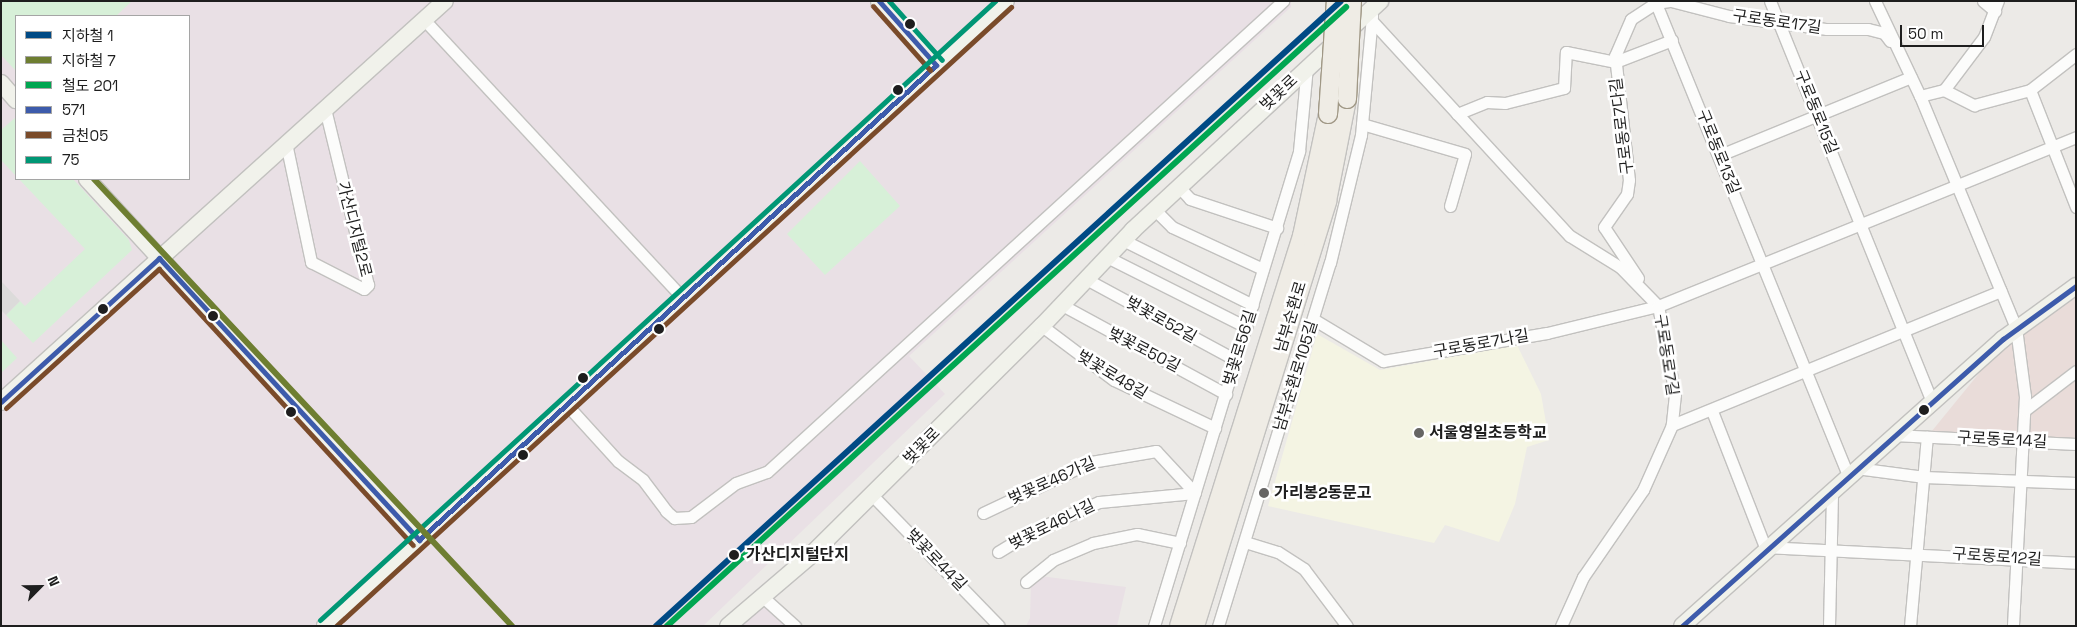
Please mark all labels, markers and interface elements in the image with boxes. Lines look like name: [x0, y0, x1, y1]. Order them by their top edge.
street label: 구로동로17길: [1731, 6, 1823, 38]
legend: [15, 15, 190, 180]
scale bar: [1902, 15, 1986, 47]
unlabelled marker: [905, 19, 915, 29]
text: 50 m: [1908, 24, 1943, 43]
text: 지하철 1: [62, 26, 114, 45]
text: 지하철 7: [62, 51, 116, 70]
street label: 구로동로15길: [1790, 67, 1842, 157]
street label: 벚꽃로: [1256, 71, 1302, 115]
text: 철도 201: [62, 76, 118, 95]
street label: 구로동로7다길: [1607, 77, 1637, 175]
unlabelled marker: [893, 85, 903, 95]
text: 571: [62, 100, 85, 119]
street label: 구로동로13길: [1692, 107, 1744, 197]
text: 금천05: [62, 126, 108, 145]
text: 75: [62, 150, 79, 169]
street label: 가산디지털2로: [333, 179, 375, 279]
street label: 남부순환로: [1271, 279, 1311, 355]
street label: 벚꽃로52길: [1122, 293, 1200, 347]
unlabelled marker: [98, 304, 108, 314]
street label: 벚꽃로56길: [1219, 308, 1261, 388]
unlabelled marker: [208, 311, 218, 321]
street label: 구로동로7길: [1650, 313, 1682, 397]
street label: 남부순환로105길: [1270, 318, 1322, 434]
unlabelled marker: [654, 324, 664, 334]
street label: 벚꽃로50길: [1105, 324, 1183, 376]
street label: 구로동로7나길: [1431, 326, 1531, 362]
street label: 벚꽃로48길: [1073, 346, 1151, 404]
unlabelled marker: [578, 373, 588, 383]
unlabelled marker: [1919, 405, 1929, 415]
unlabelled marker: [286, 407, 296, 417]
place label: 서울영일초등학교: [1429, 423, 1547, 443]
street label: 벚꽃로: [900, 424, 944, 468]
marker: 서울영일초등학교: [1413, 427, 1425, 439]
street label: 구로동로14길: [1956, 428, 2048, 452]
unlabelled marker: [518, 450, 528, 460]
street label: 벚꽃로46가길: [1005, 453, 1099, 509]
place label: 가리봉2동문고: [1274, 483, 1372, 503]
marker: 가리봉2동문고: [1258, 487, 1270, 499]
street label: 벚꽃로46나길: [1006, 496, 1098, 554]
street label: 벚꽃로44길: [902, 525, 970, 595]
street label: 구로동로12길: [1951, 544, 2043, 570]
place label: 가산디지털단지: [746, 545, 849, 565]
marker: 가산디지털단지: [726, 547, 742, 563]
north arrow: [15, 562, 65, 612]
text: N: [44, 573, 64, 589]

